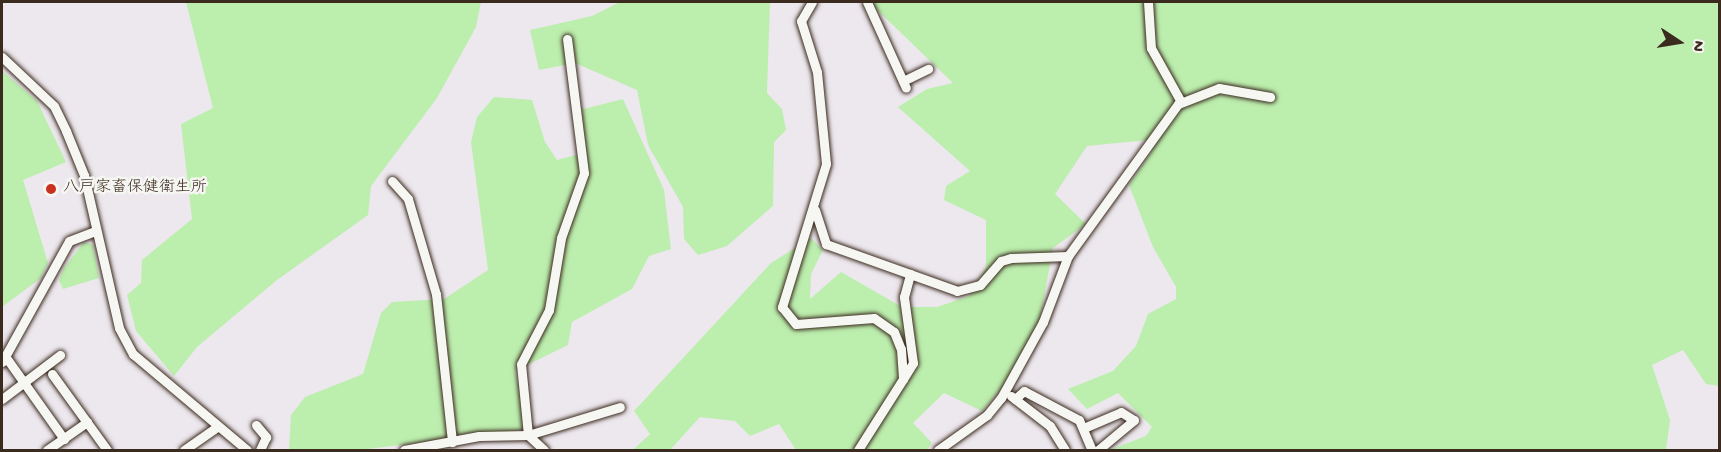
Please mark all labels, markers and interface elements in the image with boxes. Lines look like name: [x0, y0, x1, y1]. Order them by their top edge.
north arrow: [1649, 12, 1709, 72]
text: N: [1687, 39, 1707, 53]
place label: 八戸家畜保健衛生所: [63, 179, 207, 199]
marker: 八戸家畜保健衛生所: [44, 182, 58, 196]

